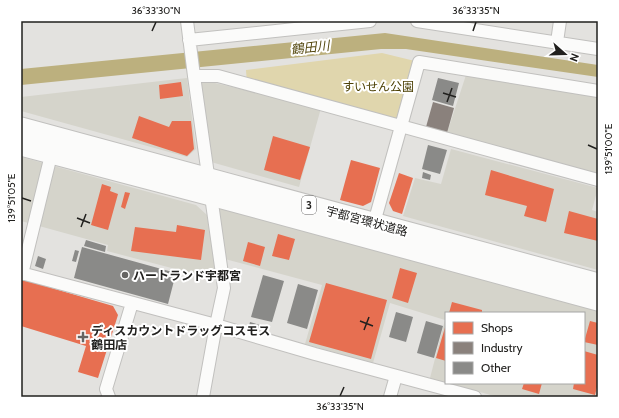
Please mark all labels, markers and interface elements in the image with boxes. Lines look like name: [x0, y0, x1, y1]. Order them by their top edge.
text: 36°33'30"N: [131, 4, 181, 17]
text: 36°33'35"N: [452, 4, 500, 17]
north arrow: [545, 34, 585, 74]
water label: 鶴田川: [290, 37, 332, 57]
text: N: [566, 51, 582, 63]
park label: すいせん公園: [342, 79, 414, 94]
text: 139°51'00"E: [602, 123, 615, 174]
text: 139°51'05"E: [5, 173, 18, 222]
road number: 3: [302, 196, 316, 214]
street label: 宇都宮環状道路: [324, 203, 410, 239]
place label: ハートランド宇都宮: [133, 268, 241, 283]
marker: ハートランド宇都宮: [120, 270, 130, 280]
legend: [445, 312, 585, 384]
text: Shops: [481, 320, 513, 335]
place label: ディスカウントドラッグコスモス 鶴田店: [91, 323, 270, 352]
marker: ディスカウントドラッグコスモス 鶴田店: [78, 332, 88, 342]
text: Industry: [481, 340, 522, 355]
text: Other: [481, 360, 511, 375]
text: 36°33'35"N: [316, 400, 364, 413]

